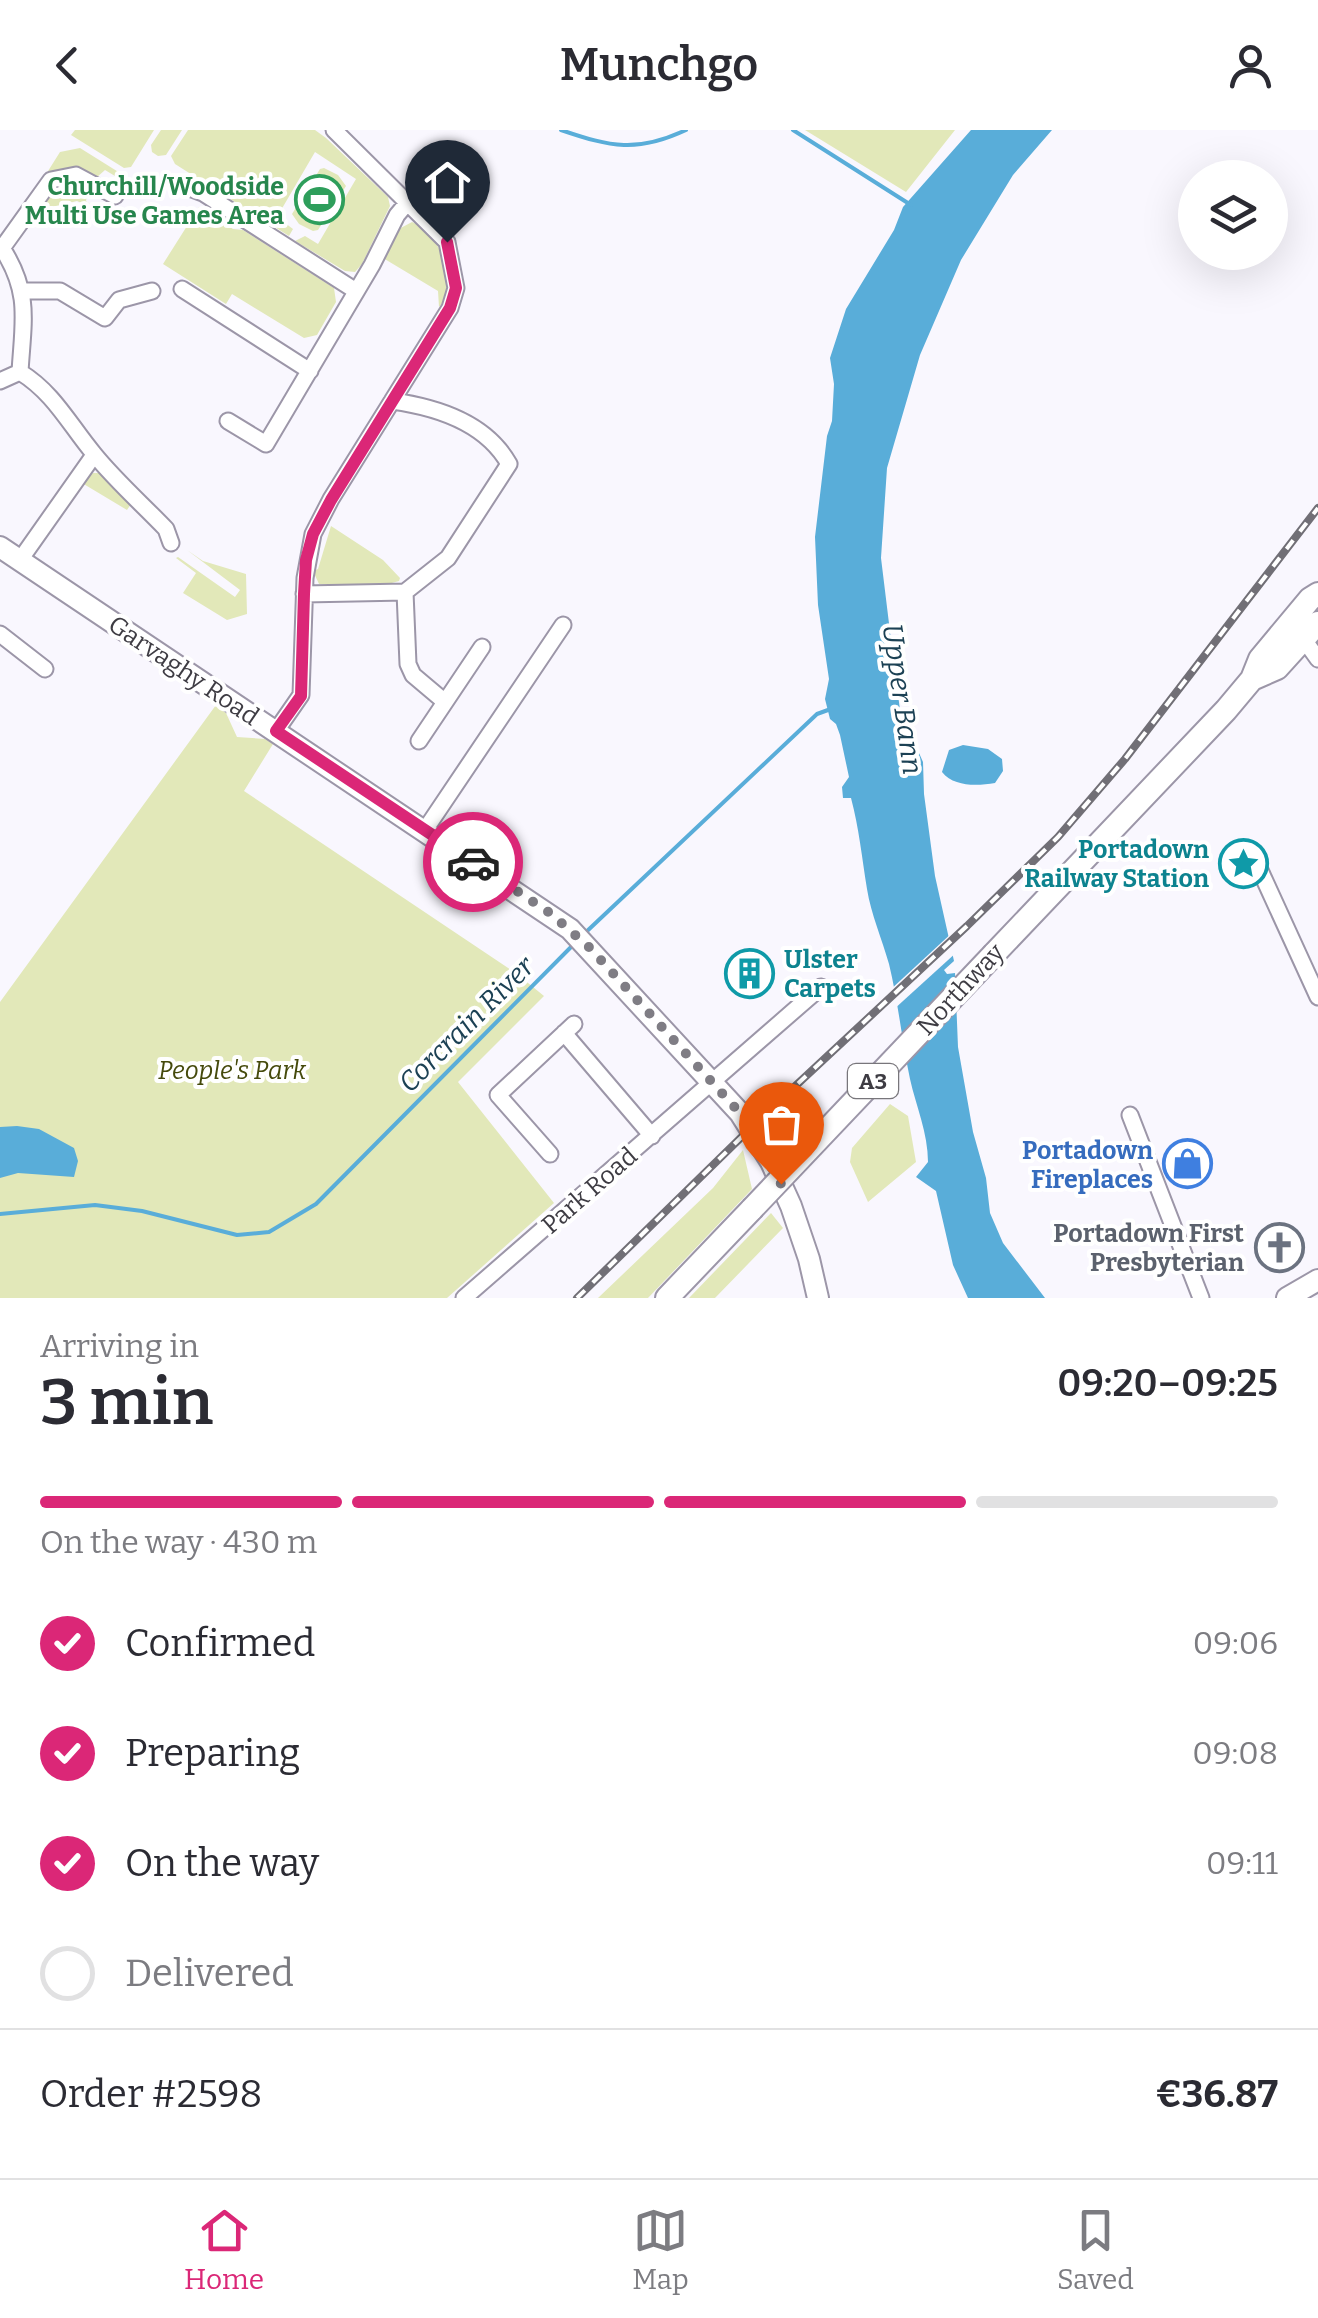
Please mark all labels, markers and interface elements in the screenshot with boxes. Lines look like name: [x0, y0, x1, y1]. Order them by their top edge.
icon: back: [40, 38, 95, 93]
text: Munchgo: [560, 38, 758, 92]
icon: person: [1223, 38, 1278, 93]
pin: [405, 140, 490, 243]
icon: home: [420, 155, 475, 210]
map controls: [1178, 160, 1288, 270]
button: layers: [1178, 160, 1288, 270]
place label: Churchill/Woodside Multi Use Games Area: [25, 172, 284, 231]
sports icon: Churchill/Woodside Multi Use Games Area: [293, 174, 345, 226]
street label: Garvaghy Road: [103, 610, 264, 732]
water label: Upper Bann: [876, 622, 929, 777]
courier: [423, 812, 523, 912]
icon: car: [446, 835, 501, 890]
place label: Portadown Railway Station: [1024, 835, 1209, 894]
place icon: Portadown Railway Station: [1218, 837, 1270, 889]
street label: Northway: [911, 937, 1011, 1042]
place label: Ulster Carpets: [784, 945, 876, 1004]
building icon: Ulster Carpets: [723, 947, 775, 999]
water label: Corcrain River: [392, 949, 542, 1099]
park label: People's Park: [158, 1056, 306, 1086]
road number: A3: [848, 1064, 898, 1098]
pin: [739, 1082, 824, 1185]
icon: bag: [754, 1097, 809, 1152]
place label: Portadown Fireplaces: [1022, 1136, 1153, 1195]
shop icon: Portadown Fireplaces: [1162, 1138, 1214, 1190]
street label: Park Road: [536, 1141, 644, 1240]
place label: Portadown First Presbyterian: [1053, 1219, 1244, 1278]
church icon: Portadown First Presbyterian: [1253, 1221, 1305, 1273]
text: Arriving in: [40, 1327, 199, 1365]
text: 09:20–09:25: [1057, 1360, 1278, 1406]
text: 3 min: [40, 1363, 213, 1441]
text: On the way · 430 m: [40, 1523, 317, 1561]
icon: check: [40, 1616, 95, 1671]
text: Confirmed: [125, 1620, 315, 1666]
text: 09:06: [1193, 1624, 1278, 1662]
icon: check: [40, 1726, 95, 1781]
text: Preparing: [125, 1730, 300, 1776]
text: 09:08: [1192, 1734, 1278, 1772]
icon: check: [40, 1836, 95, 1891]
text: On the way: [125, 1840, 319, 1886]
text: 09:11: [1206, 1844, 1278, 1882]
text: Delivered: [125, 1950, 294, 1996]
text: Order #2598: [40, 2071, 262, 2117]
text: €36.87: [1155, 2071, 1278, 2117]
tab: Home: [184, 2203, 264, 2296]
tab: Map: [632, 2203, 689, 2296]
tab: Saved: [1057, 2203, 1134, 2296]

